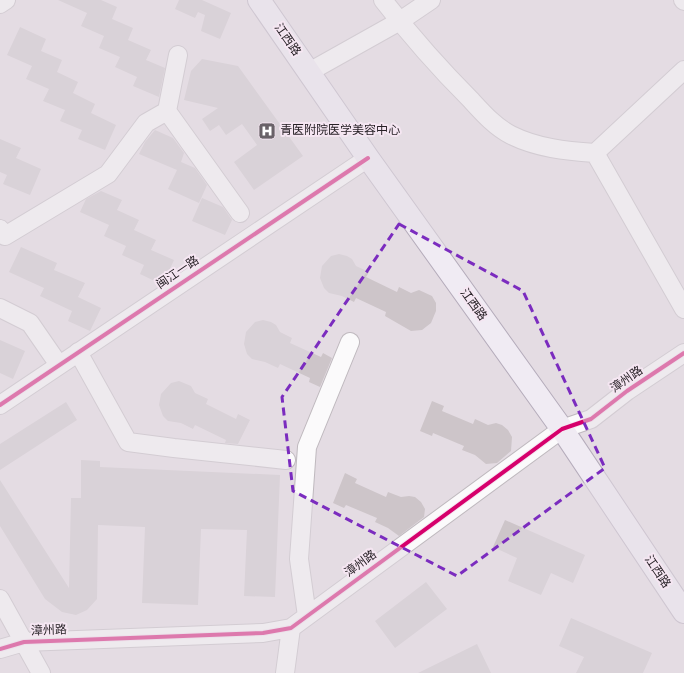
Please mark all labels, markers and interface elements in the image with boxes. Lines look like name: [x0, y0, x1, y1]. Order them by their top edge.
street label: 江西路: [270, 21, 304, 59]
hospital icon: 青医附院医学美容中心: [257, 121, 277, 141]
place label: 青医附院医学美容中心: [280, 123, 400, 139]
street label: 闽江一路: [154, 253, 202, 293]
street label: 江西路: [456, 286, 490, 324]
street label: 漳州路: [608, 363, 646, 397]
street label: 漳州路: [342, 547, 380, 581]
street label: 江西路: [640, 553, 674, 591]
street label: 漳州路: [31, 622, 67, 640]

